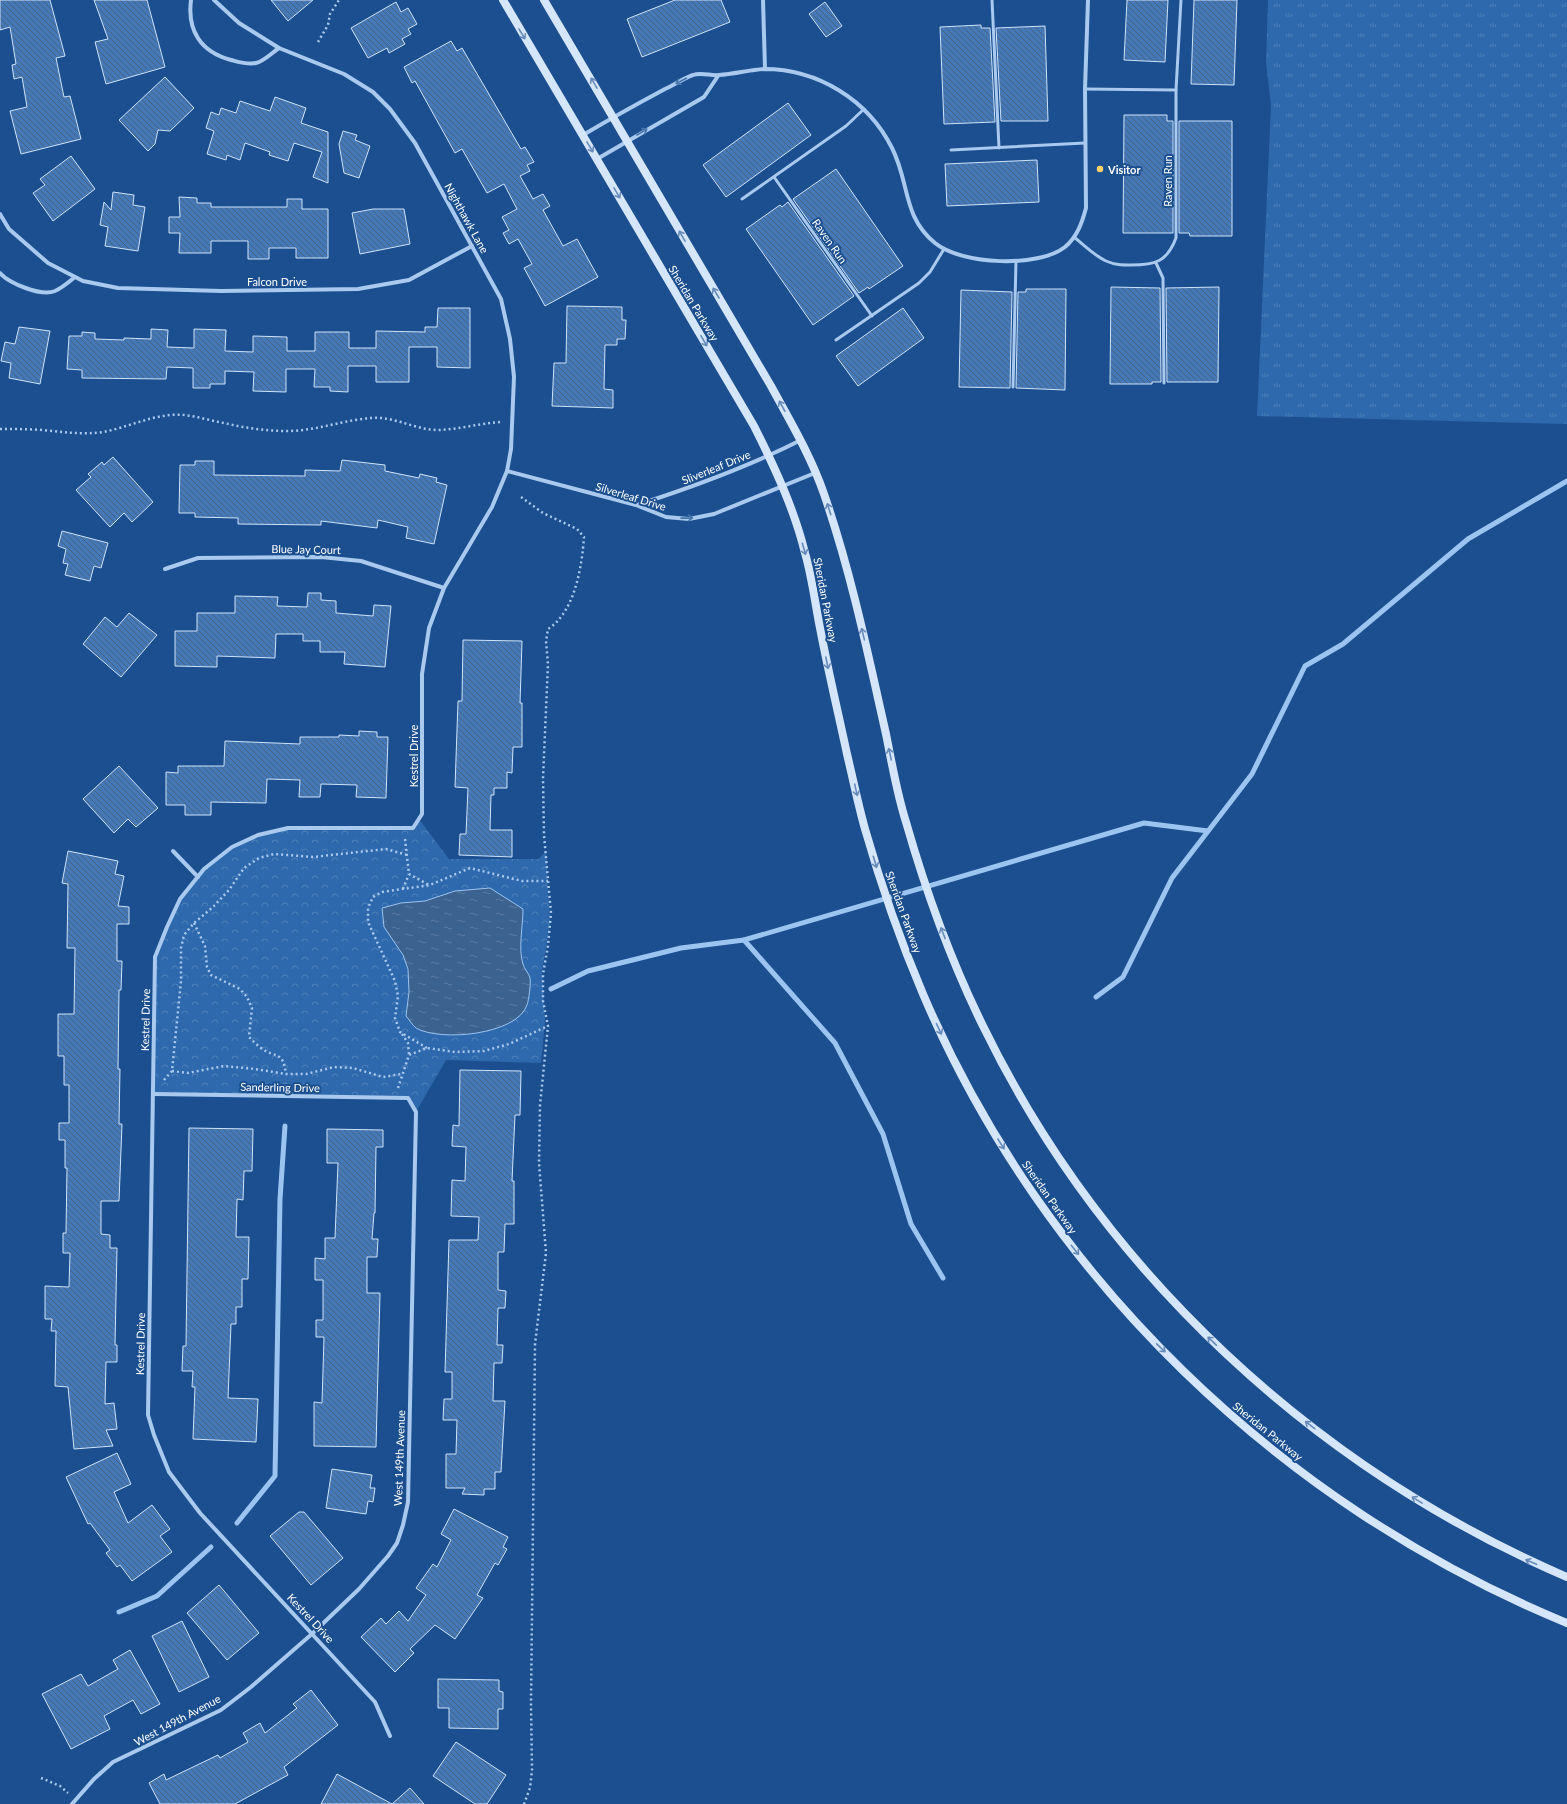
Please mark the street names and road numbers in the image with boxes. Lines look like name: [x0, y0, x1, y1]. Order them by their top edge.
street label: Raven Run: [1161, 155, 1174, 207]
street label: Nighthawk Lane: [442, 181, 492, 256]
street label: Raven Run: [810, 216, 850, 266]
street label: Sheridan Parkway: [666, 263, 722, 344]
street label: Falcon Drive: [247, 275, 307, 288]
street label: Sliverleaf Drive: [680, 447, 752, 487]
street label: Silverleaf Drive: [594, 479, 668, 513]
street label: Blue Jay Court: [271, 542, 341, 556]
street label: Sheridan Parkway: [811, 556, 841, 644]
street label: Kestrel Drive: [407, 725, 420, 787]
street label: Sheridan Parkway: [883, 869, 925, 955]
street label: Kestrel Drive: [138, 988, 152, 1051]
street label: Sanderling Drive: [240, 1080, 320, 1094]
street label: Sheridan Parkway: [1020, 1158, 1080, 1236]
street label: Kestrel Drive: [133, 1312, 147, 1375]
street label: Sheridan Parkway: [1230, 1399, 1306, 1463]
street label: West 149th Avenue: [391, 1410, 407, 1506]
street label: Kestrel Drive: [285, 1591, 337, 1645]
street label: West 149th Avenue: [131, 1692, 223, 1748]

